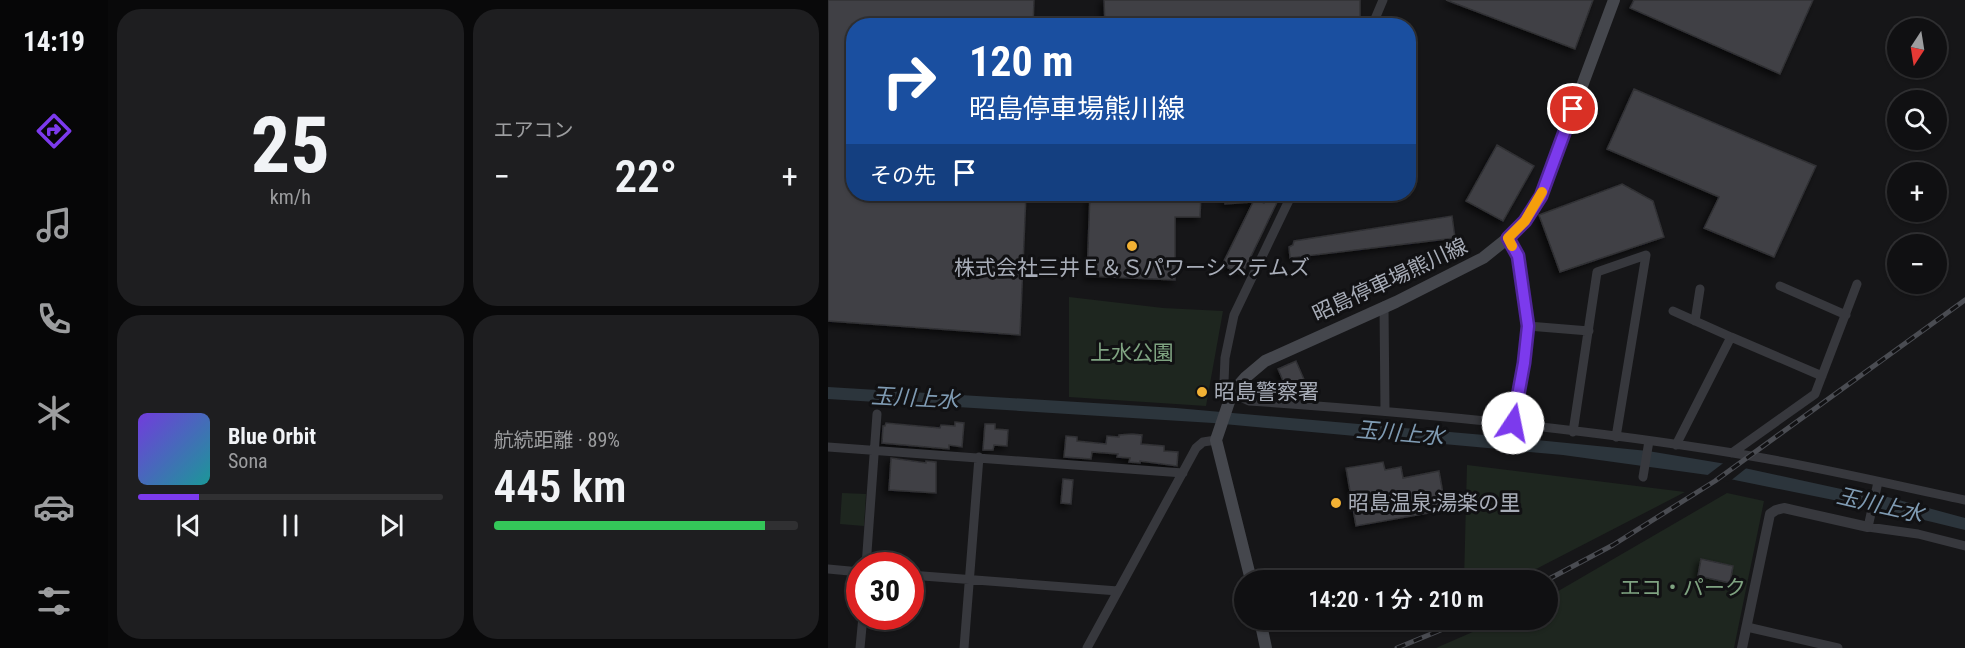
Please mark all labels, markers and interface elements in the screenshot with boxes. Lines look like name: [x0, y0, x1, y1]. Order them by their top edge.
north arrow: [1887, 18, 1947, 78]
map controls: [1887, 18, 1947, 294]
text: 14:19: [23, 26, 85, 58]
text: 120 m: [969, 37, 1074, 86]
icon: right: [870, 42, 948, 120]
pin: [1547, 83, 1598, 134]
button: search: [1887, 90, 1947, 150]
icon: arrive: [1556, 92, 1589, 125]
text: 昭島停車場熊川線: [969, 93, 1185, 125]
text: 25: [251, 100, 330, 191]
icon: directions: [33, 110, 75, 152]
text: エアコン: [494, 118, 574, 142]
text: 22°: [614, 150, 677, 203]
icon: arrive: [948, 156, 981, 189]
text: −: [494, 157, 510, 196]
text: +: [782, 157, 798, 196]
button: +: [1887, 162, 1947, 222]
text: その先: [870, 163, 936, 188]
text: km/h: [270, 185, 311, 209]
icon: music: [33, 204, 75, 246]
street label: 昭島停車場熊川線: [1309, 234, 1471, 326]
button: −: [1887, 234, 1947, 294]
marker: 株式会社三井Ｅ＆Ｓパワーシステムズ: [1125, 239, 1139, 253]
place label: 株式会社三井Ｅ＆Ｓパワーシステムズ: [954, 256, 1310, 280]
icon: phone: [33, 298, 75, 340]
park label: 上水公園: [1090, 341, 1174, 365]
place label: 昭島警察署: [1214, 380, 1319, 404]
water label: 玉川上水: [870, 383, 962, 413]
marker: 昭島警察署: [1195, 385, 1209, 399]
position arrow: [1481, 391, 1545, 455]
icon: climate: [33, 392, 75, 434]
water label: 玉川上水: [1355, 417, 1447, 449]
text: Blue Orbit: [228, 424, 316, 449]
text: 航続距離 · 89%: [494, 428, 620, 452]
text: Sona: [228, 449, 268, 473]
text: 445 km: [494, 460, 627, 513]
water label: 玉川上水: [1834, 483, 1928, 528]
icon: car: [33, 486, 75, 528]
place label: 昭島温泉;湯楽の里: [1348, 491, 1520, 515]
marker: 昭島温泉;湯楽の里: [1329, 496, 1343, 510]
icon: previous: [172, 509, 205, 542]
icon: pause: [274, 509, 307, 542]
icon: next: [375, 509, 408, 542]
speed limit sign: 30: [846, 552, 924, 630]
park label: エコ・パーク: [1620, 576, 1746, 600]
icon: filters: [33, 580, 75, 622]
text: 14:20 · 1 分 · 210 m: [1308, 587, 1484, 612]

